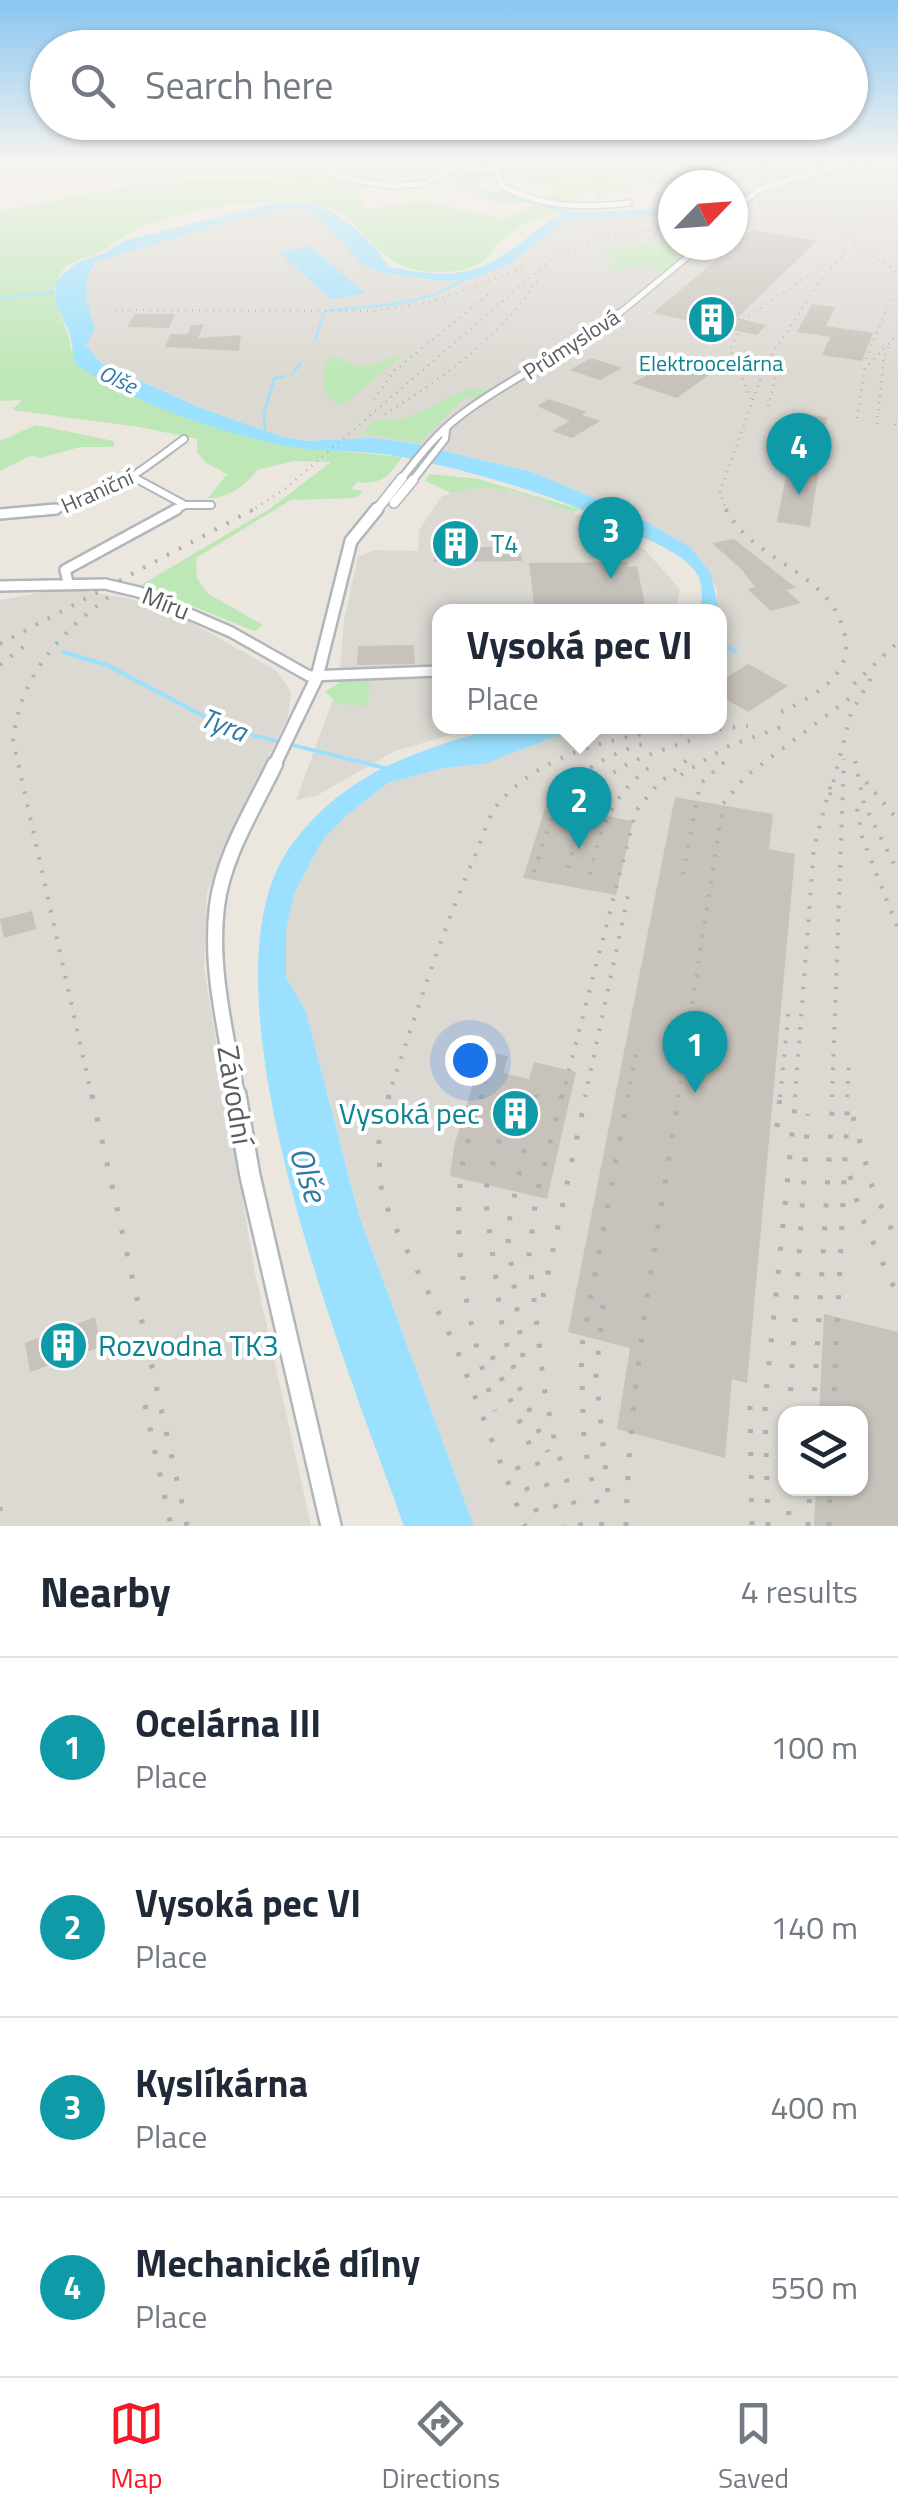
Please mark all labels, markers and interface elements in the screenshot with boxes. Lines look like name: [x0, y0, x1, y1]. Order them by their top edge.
search box: [30, 30, 868, 140]
text: Search here: [145, 56, 333, 114]
icon: search: [65, 58, 120, 113]
north arrow: [658, 170, 748, 260]
building icon: Elektroocelárna: [685, 293, 737, 345]
street label: Průmyslová: [516, 300, 626, 388]
place label: Elektroocelárna: [639, 346, 783, 380]
water label: Olše: [94, 356, 144, 403]
pin: 4: [766, 412, 832, 495]
street label: Hraniční: [55, 459, 141, 522]
pin: 3: [578, 496, 644, 579]
building icon: T4: [430, 518, 482, 570]
place label: T4: [491, 525, 518, 563]
street label: Míru: [136, 576, 196, 630]
popup: [432, 604, 727, 734]
text: Vysoká pec VI: [466, 616, 693, 674]
text: Place: [466, 674, 539, 722]
water label: Tyra: [194, 696, 255, 753]
pin: 2: [546, 766, 612, 849]
pin: 1: [662, 1010, 728, 1093]
your location: [445, 1035, 496, 1086]
street label: Závodní: [205, 1042, 267, 1150]
building icon: Vysoká pec: [489, 1087, 541, 1139]
place label: Vysoká pec: [339, 1090, 480, 1136]
water label: Olše: [278, 1140, 341, 1210]
building icon: Rozvodna TK3: [37, 1319, 89, 1371]
place label: Rozvodna TK3: [98, 1322, 279, 1368]
map controls: [778, 1406, 868, 1496]
button: layers: [778, 1406, 868, 1496]
text: Nearby: [40, 1559, 171, 1623]
text: 4 results: [741, 1567, 858, 1615]
text: Ocelárna III: [135, 1694, 321, 1752]
text: 1: [64, 1723, 81, 1771]
text: 100 m: [770, 1723, 858, 1771]
text: Place: [135, 1752, 207, 1800]
text: Vysoká pec VI: [135, 1874, 361, 1932]
text: 2: [64, 1903, 81, 1951]
text: 140 m: [770, 1903, 858, 1951]
text: Place: [135, 1932, 207, 1980]
text: Kyslíkárna: [135, 2054, 308, 2112]
text: 3: [64, 2083, 81, 2131]
text: 400 m: [770, 2083, 858, 2131]
text: Place: [135, 2112, 207, 2160]
text: Mechanické dílny: [135, 2234, 420, 2292]
text: 4: [64, 2263, 81, 2311]
text: 550 m: [770, 2263, 858, 2311]
text: Place: [135, 2292, 207, 2340]
tab: Map: [109, 2396, 164, 2499]
tab: Directions: [382, 2396, 500, 2499]
tab: Saved: [718, 2396, 789, 2499]

